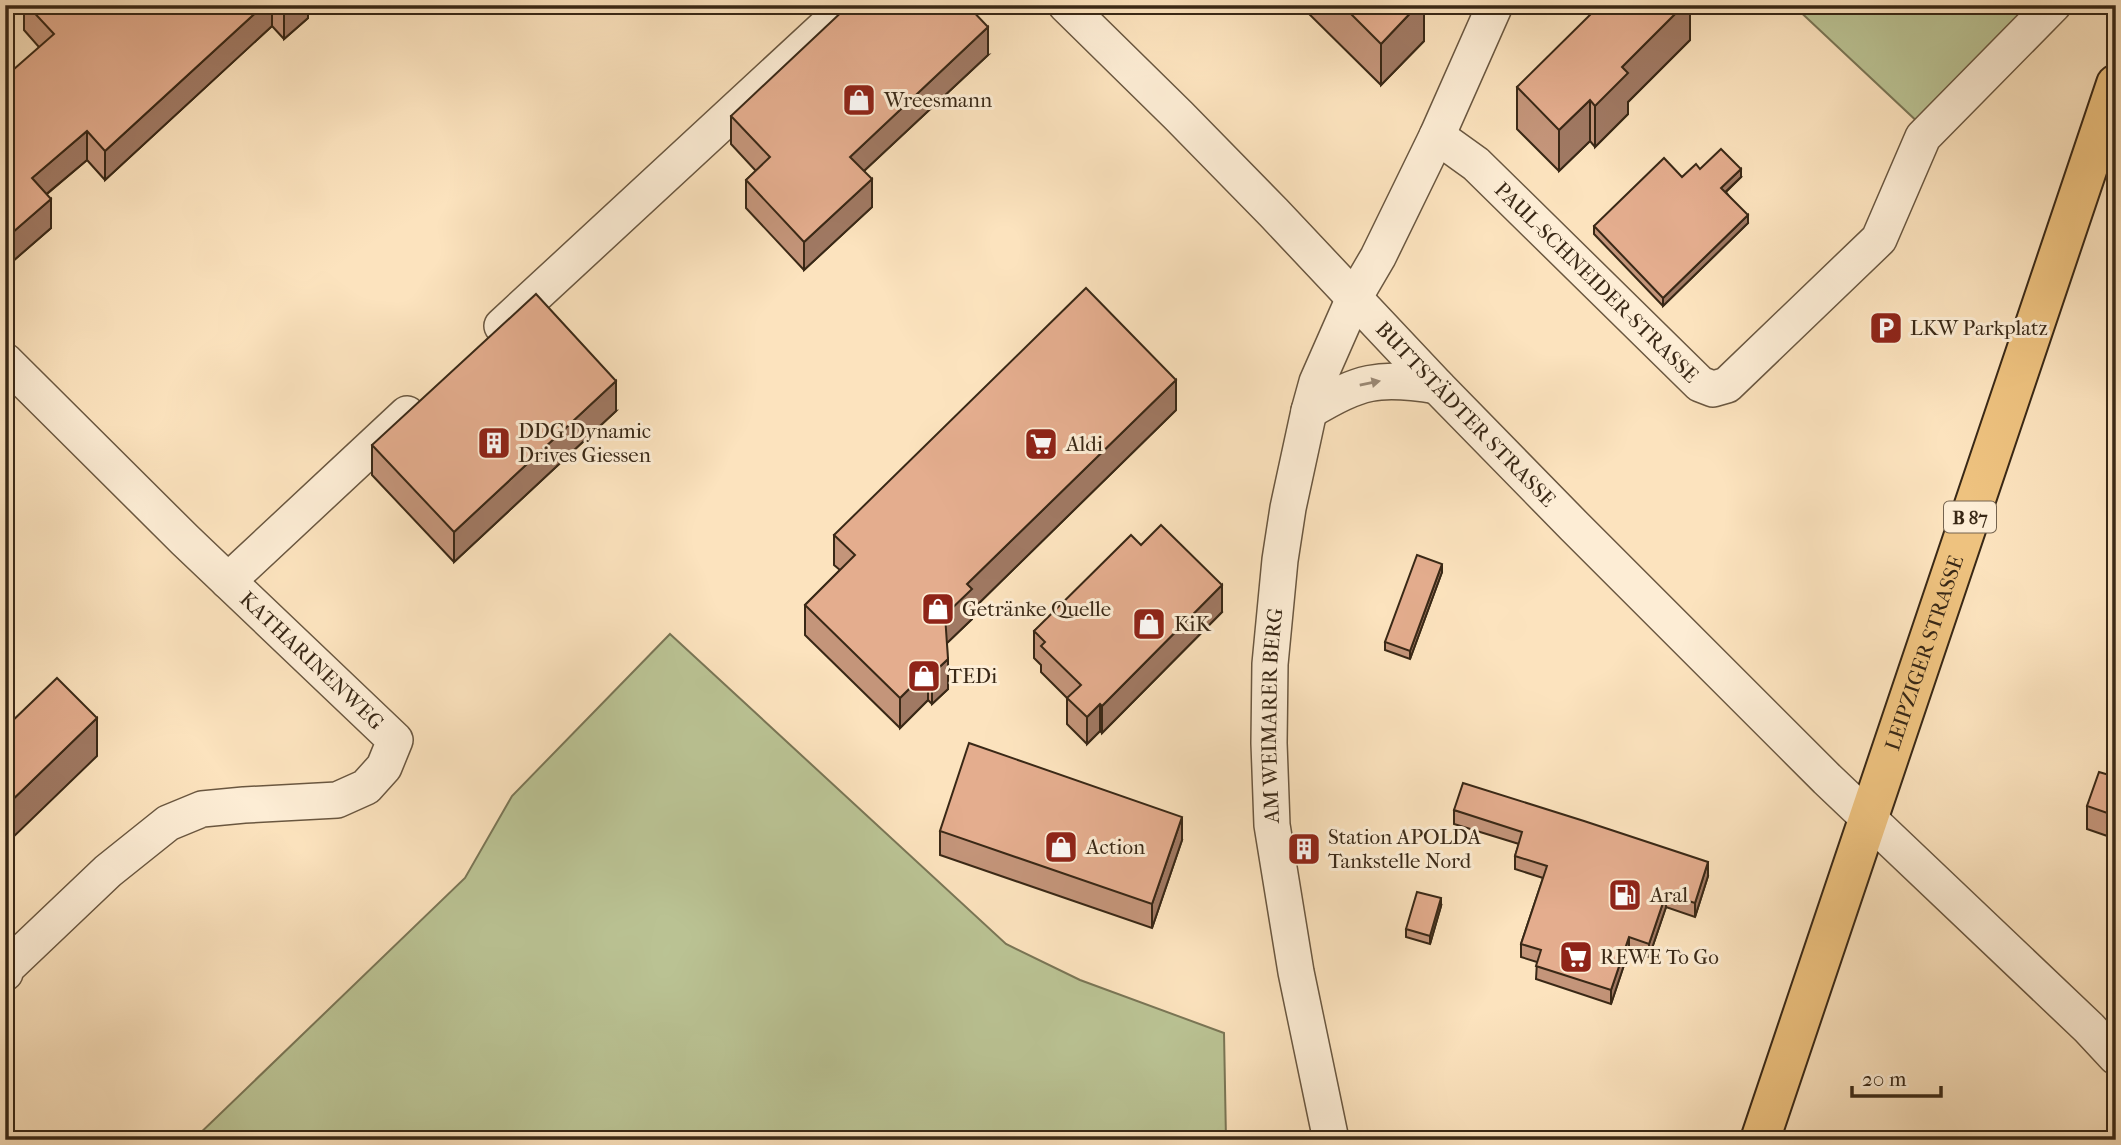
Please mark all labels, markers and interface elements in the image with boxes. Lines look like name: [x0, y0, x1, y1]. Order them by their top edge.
shop icon: Wreesmann: [840, 81, 878, 119]
place label: Wreesmann: [883, 88, 992, 112]
street label: PAUL-SCHNEIDER-STRASSE: [1490, 177, 1703, 388]
parking icon: LKW Parkplatz: [1867, 309, 1905, 347]
place label: LKW Parkplatz: [1910, 316, 2048, 340]
street label: BUTTSTÄDTER STRASSE: [1371, 317, 1560, 512]
one-way arrow: [1359, 378, 1381, 389]
place label: DDG Dynamic Drives Giessen: [518, 419, 651, 467]
building icon: DDG Dynamic Drives Giessen: [475, 424, 513, 462]
supermarket icon: Aldi: [1022, 425, 1060, 463]
place label: Aldi: [1065, 432, 1103, 456]
road number: B 87: [1944, 502, 1996, 532]
street label: LEIPZIGER STRASSE: [1880, 552, 1968, 754]
street label: KATHARINENWEG: [235, 587, 389, 735]
shop icon: Getränke Quelle: [919, 590, 957, 628]
place label: Getränke Quelle: [962, 597, 1111, 621]
shop icon: KiK: [1130, 605, 1168, 643]
street label: AM WEIMARER BERG: [1257, 607, 1287, 825]
place label: KiK: [1174, 612, 1212, 636]
shop icon: TEDi: [905, 657, 943, 695]
place label: TEDi: [948, 664, 997, 688]
place label: Station APOLDA Tankstelle Nord: [1328, 825, 1482, 873]
shop icon: Action: [1042, 828, 1080, 866]
building icon: Station APOLDA Tankstelle Nord: [1285, 830, 1323, 868]
place label: Action: [1085, 835, 1145, 859]
fuel station icon: Aral: [1606, 876, 1644, 914]
place label: Aral: [1649, 883, 1688, 907]
supermarket icon: REWE To Go: [1557, 938, 1595, 976]
place label: REWE To Go: [1600, 945, 1719, 969]
scale bar: [1852, 1054, 1941, 1098]
text: 20 m: [1862, 1067, 1907, 1091]

